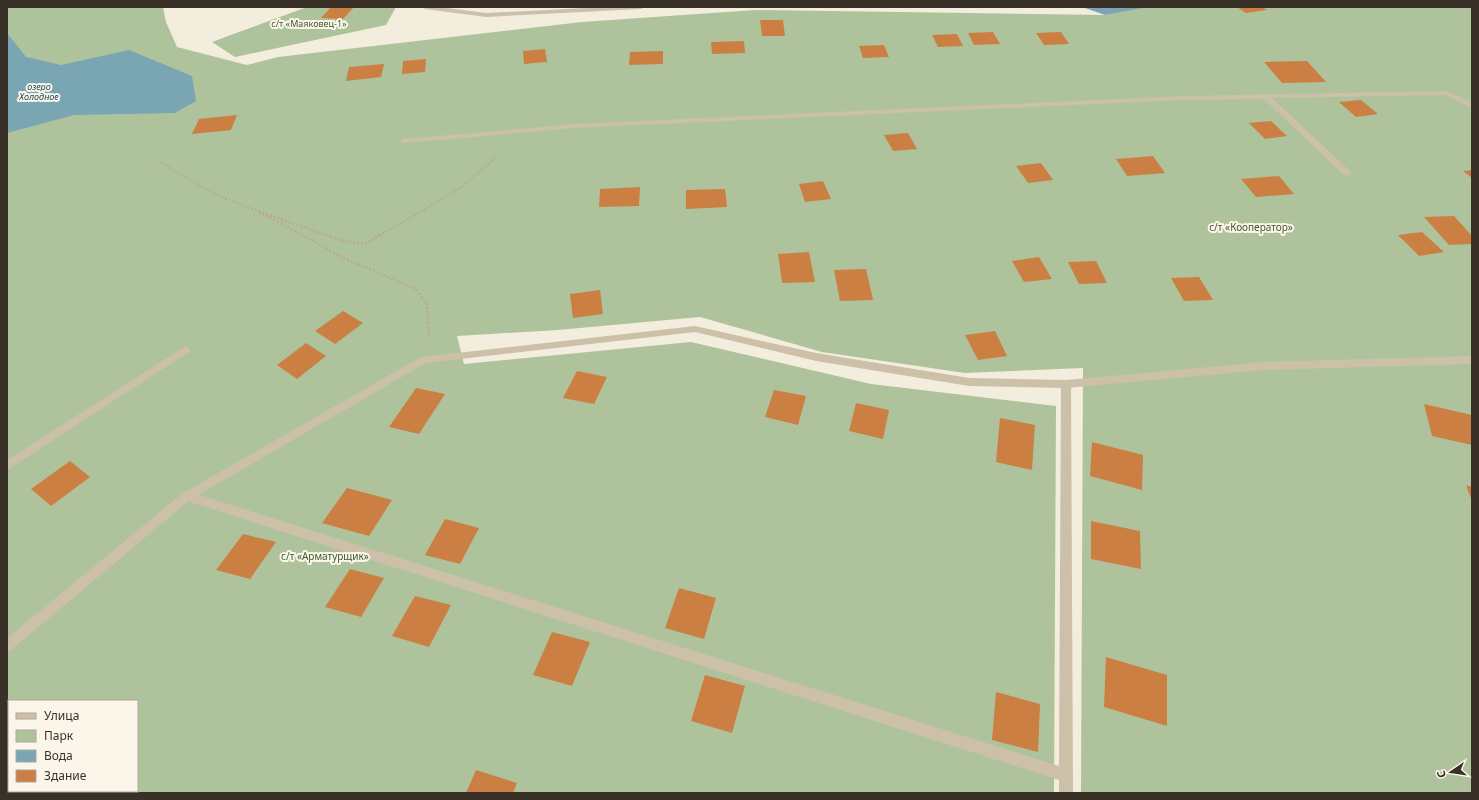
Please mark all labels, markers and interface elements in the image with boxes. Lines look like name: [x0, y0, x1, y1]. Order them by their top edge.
park label: с/т «Маяковец-1»: [271, 17, 347, 30]
water label: озеро Холодное: [18, 80, 59, 103]
park label: с/т «Кооператор»: [1209, 220, 1293, 234]
park label: с/т «Арматурщик»: [281, 549, 369, 563]
legend: [8, 700, 138, 792]
text: Улица: [44, 707, 79, 724]
text: Парк: [44, 727, 74, 744]
text: Вода: [44, 747, 73, 764]
north arrow: [1431, 752, 1471, 792]
text: Здание: [44, 767, 87, 784]
text: С: [1433, 769, 1449, 780]

